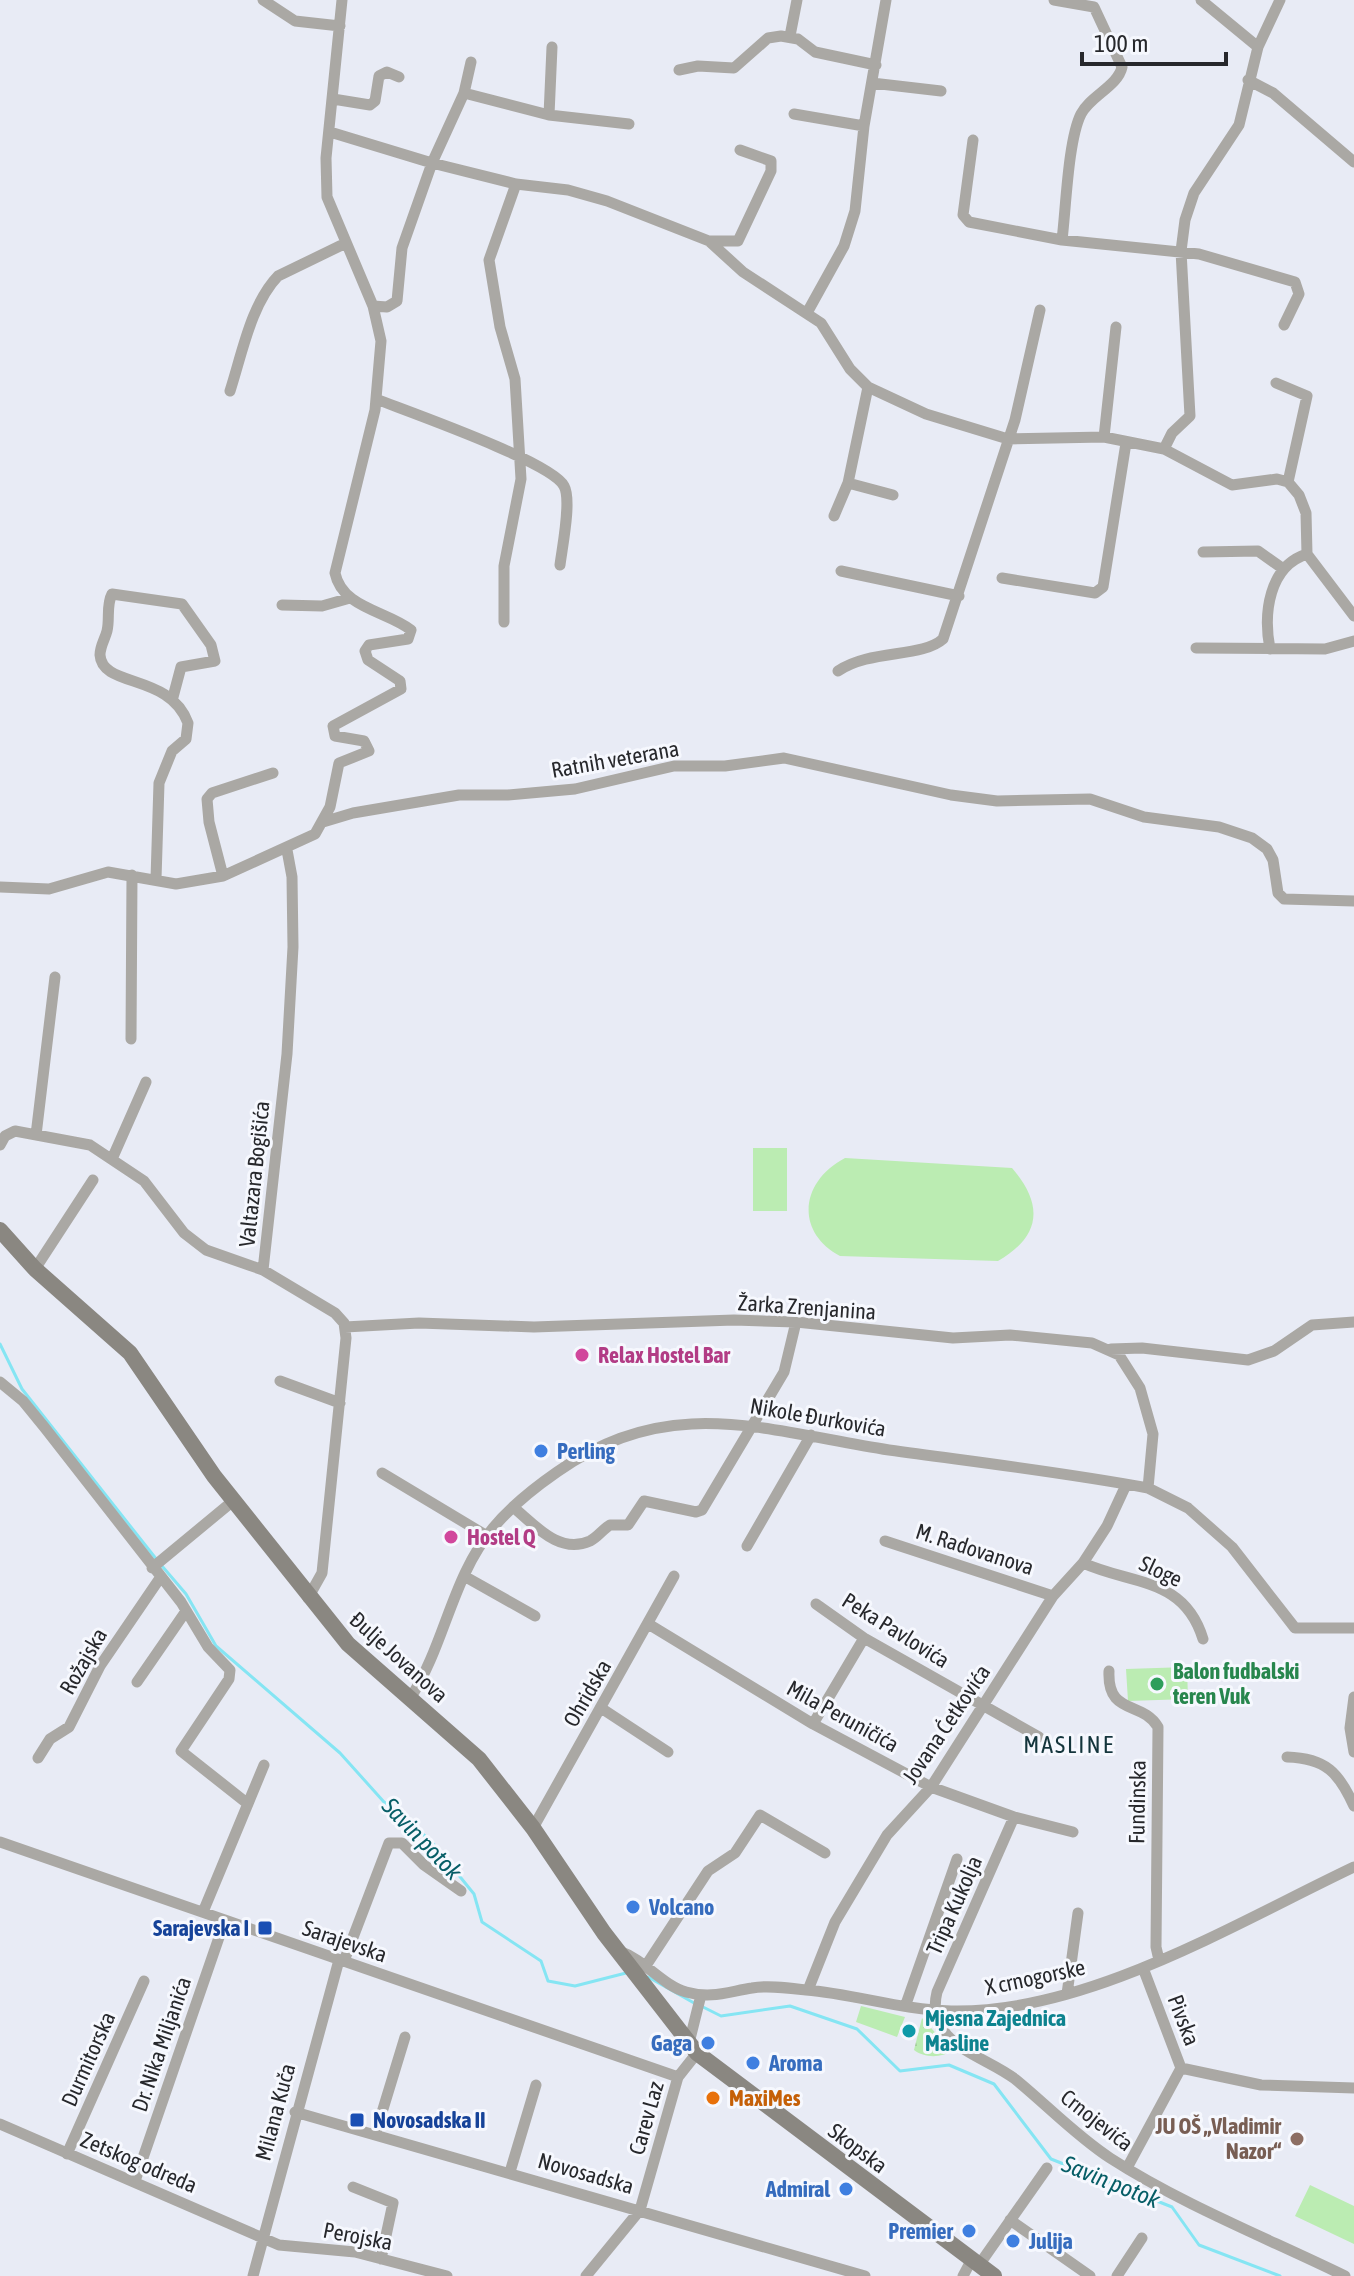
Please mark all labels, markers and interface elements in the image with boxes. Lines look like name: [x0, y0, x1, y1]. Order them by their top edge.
scale bar: [1082, 16, 1226, 66]
text: 100 m: [1094, 30, 1148, 57]
street label: Ratnih veterana: [549, 735, 681, 783]
street label: Valtazara Bogišića: [233, 1100, 275, 1248]
street label: Žarka Zrenjanina: [737, 1289, 877, 1325]
place label: Relax Hostel Bar: [598, 1342, 730, 1368]
marker: Relax Hostel Bar: [573, 1346, 591, 1364]
street label: Nikole Đurkovića: [748, 1392, 888, 1442]
place label: Perling: [557, 1438, 616, 1464]
marker: Perling: [532, 1442, 550, 1460]
street label: M. Radovanova: [913, 1518, 1037, 1580]
place label: Hostel Q: [467, 1524, 536, 1550]
marker: Hostel Q: [442, 1528, 460, 1546]
street label: Sloge: [1135, 1550, 1187, 1592]
street label: Peka Pavlovića: [838, 1587, 954, 1673]
street label: Đulje Jovanova: [345, 1606, 453, 1708]
street label: Rožajska: [54, 1623, 112, 1699]
street label: Ohridska: [557, 1655, 617, 1731]
place label: Balon fudbalski teren Vuk: [1172, 1658, 1299, 1709]
street label: Jovana Ćetkovića: [897, 1659, 995, 1789]
street label: Mila Peruničića: [783, 1675, 903, 1757]
marker: Balon fudbalski teren Vuk: [1148, 1675, 1166, 1693]
district label: MASLINE: [1023, 1731, 1115, 1758]
street label: Fundinska: [1123, 1760, 1151, 1844]
water label: Savin potok: [376, 1792, 468, 1885]
street label: Tripa Kukolja: [921, 1852, 987, 1958]
place label: Volcano: [648, 1894, 714, 1920]
marker: Volcano: [624, 1898, 642, 1916]
street label: Sarajevska: [299, 1914, 391, 1968]
place label: Sarajevska I: [153, 1915, 249, 1941]
marker: Sarajevska I: [256, 1919, 274, 1937]
street label: X crnogorske: [983, 1954, 1087, 2000]
street label: Dr. Nika Miljanića: [126, 1973, 196, 2115]
street label: Pivska: [1163, 1991, 1205, 2049]
place label: Mjesna Zajednica Masline: [925, 2005, 1066, 2056]
street label: Durmitorska: [56, 2008, 120, 2110]
marker: Mjesna Zajednica Masline: [900, 2022, 918, 2040]
place label: Gaga: [651, 2030, 692, 2056]
marker: Gaga: [699, 2034, 717, 2052]
place label: Aroma: [768, 2050, 823, 2076]
marker: Aroma: [744, 2054, 762, 2072]
street label: Milana Kuča: [250, 2061, 300, 2163]
street label: Carev Laz: [623, 2078, 669, 2158]
street label: Crnojevića: [1056, 2084, 1138, 2156]
place label: MaxiMes: [729, 2085, 801, 2111]
marker: MaxiMes: [704, 2089, 722, 2107]
place label: Novosadska II: [373, 2107, 486, 2133]
marker: Novosadska II: [348, 2111, 366, 2129]
place label: JU OŠ „Vladimir Nazor“: [1155, 2113, 1282, 2164]
street label: Skopska: [823, 2117, 893, 2179]
street label: Zetskog odreda: [77, 2126, 201, 2198]
marker: JU OŠ „Vladimir Nazor“: [1288, 2130, 1306, 2148]
street label: Novosadska: [535, 2147, 637, 2199]
water label: Savin potok: [1058, 2149, 1164, 2213]
place label: Admiral: [765, 2176, 831, 2202]
marker: Admiral: [837, 2180, 855, 2198]
street label: Perojska: [321, 2217, 395, 2255]
place label: Premier: [888, 2218, 954, 2244]
marker: Premier: [960, 2222, 978, 2240]
place label: Julija: [1028, 2228, 1073, 2254]
marker: Julija: [1004, 2232, 1022, 2250]

